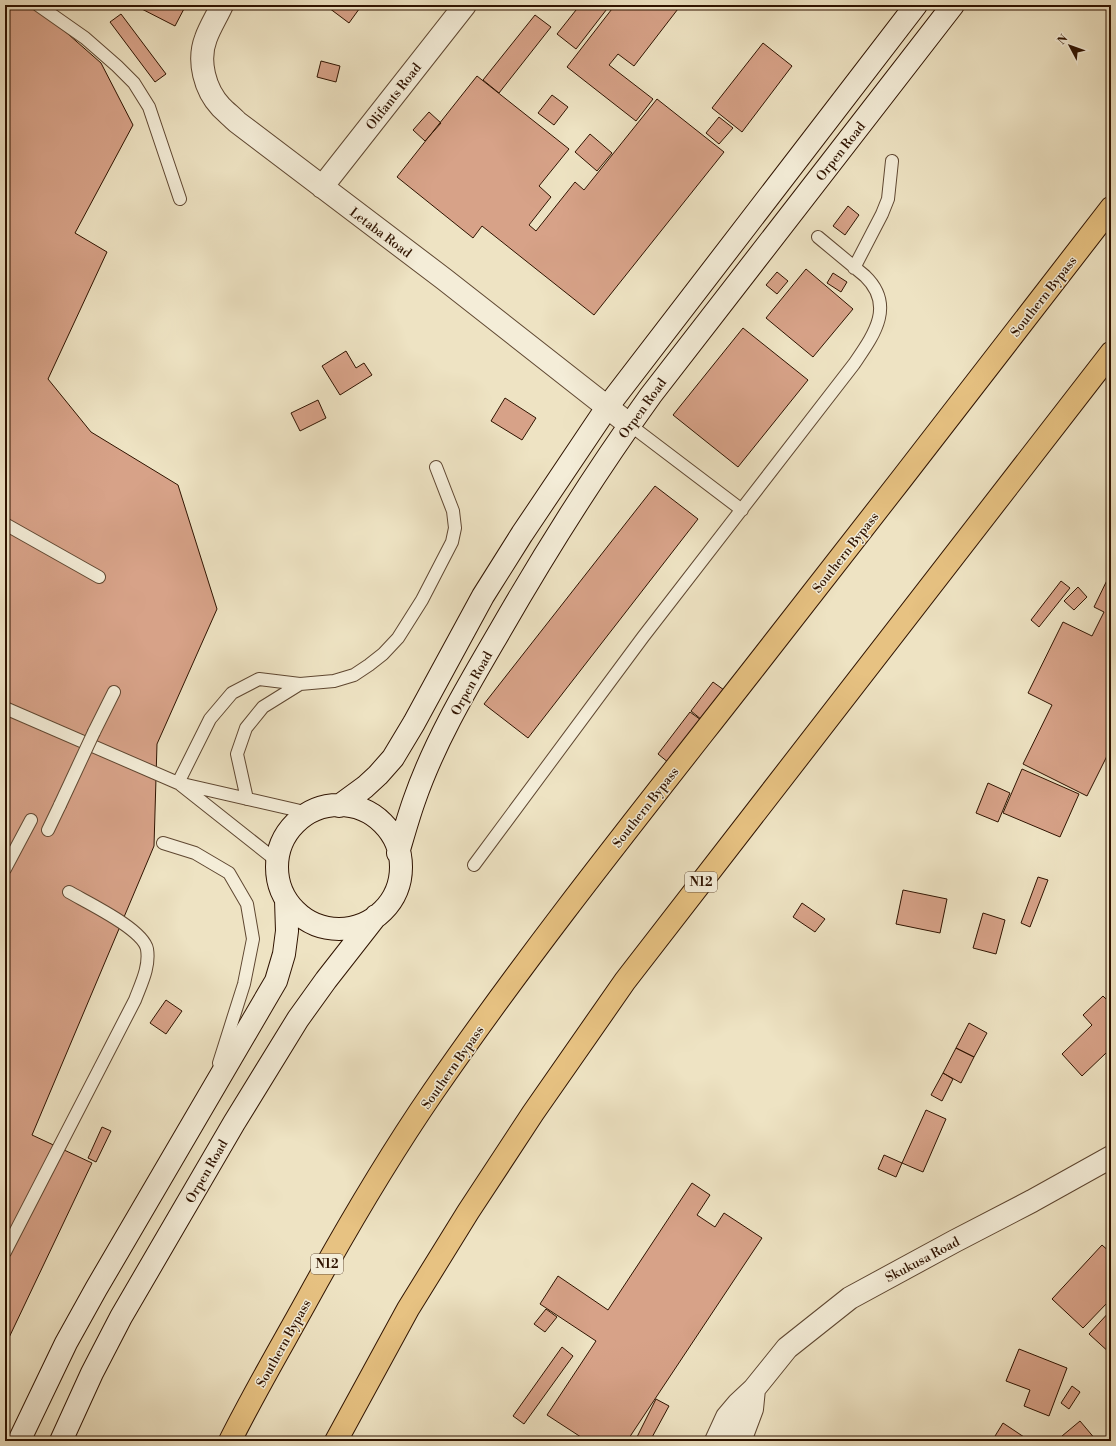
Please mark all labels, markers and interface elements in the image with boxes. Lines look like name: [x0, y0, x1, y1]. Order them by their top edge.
north arrow: [1050, 26, 1090, 66]
text: N: [1055, 32, 1072, 48]
street label: Olifants Road: [363, 60, 425, 133]
street label: Orpen Road: [813, 118, 869, 184]
street label: Letaba Road: [346, 204, 415, 262]
street label: Southern Bypass: [1007, 253, 1080, 340]
street label: Orpen Road: [616, 375, 670, 442]
street label: Southern Bypass: [809, 509, 882, 596]
street label: Orpen Road: [448, 648, 496, 718]
street label: Southern Bypass: [609, 764, 682, 851]
road number: N12: [685, 872, 717, 892]
street label: Southern Bypass: [418, 1023, 488, 1112]
street label: Orpen Road: [182, 1136, 232, 1206]
street label: Skukusa Road: [883, 1233, 963, 1286]
road number: N12: [311, 1254, 343, 1274]
street label: Southern Bypass: [253, 1296, 315, 1390]

